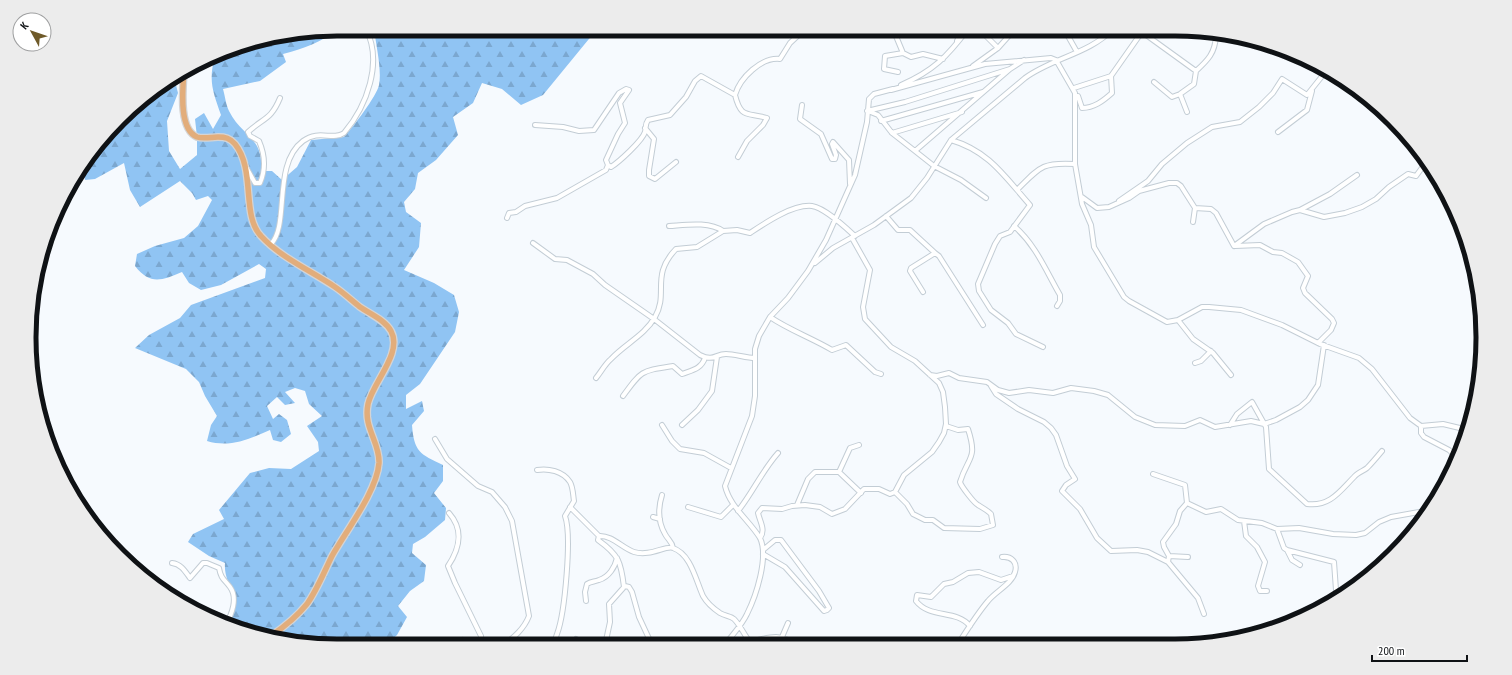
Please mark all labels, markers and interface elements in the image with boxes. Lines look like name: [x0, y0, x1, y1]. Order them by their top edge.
north arrow: [12, 12, 52, 52]
text: K: [17, 19, 32, 32]
scale bar: [1372, 637, 1467, 663]
text: 200 m: [1378, 643, 1405, 658]

